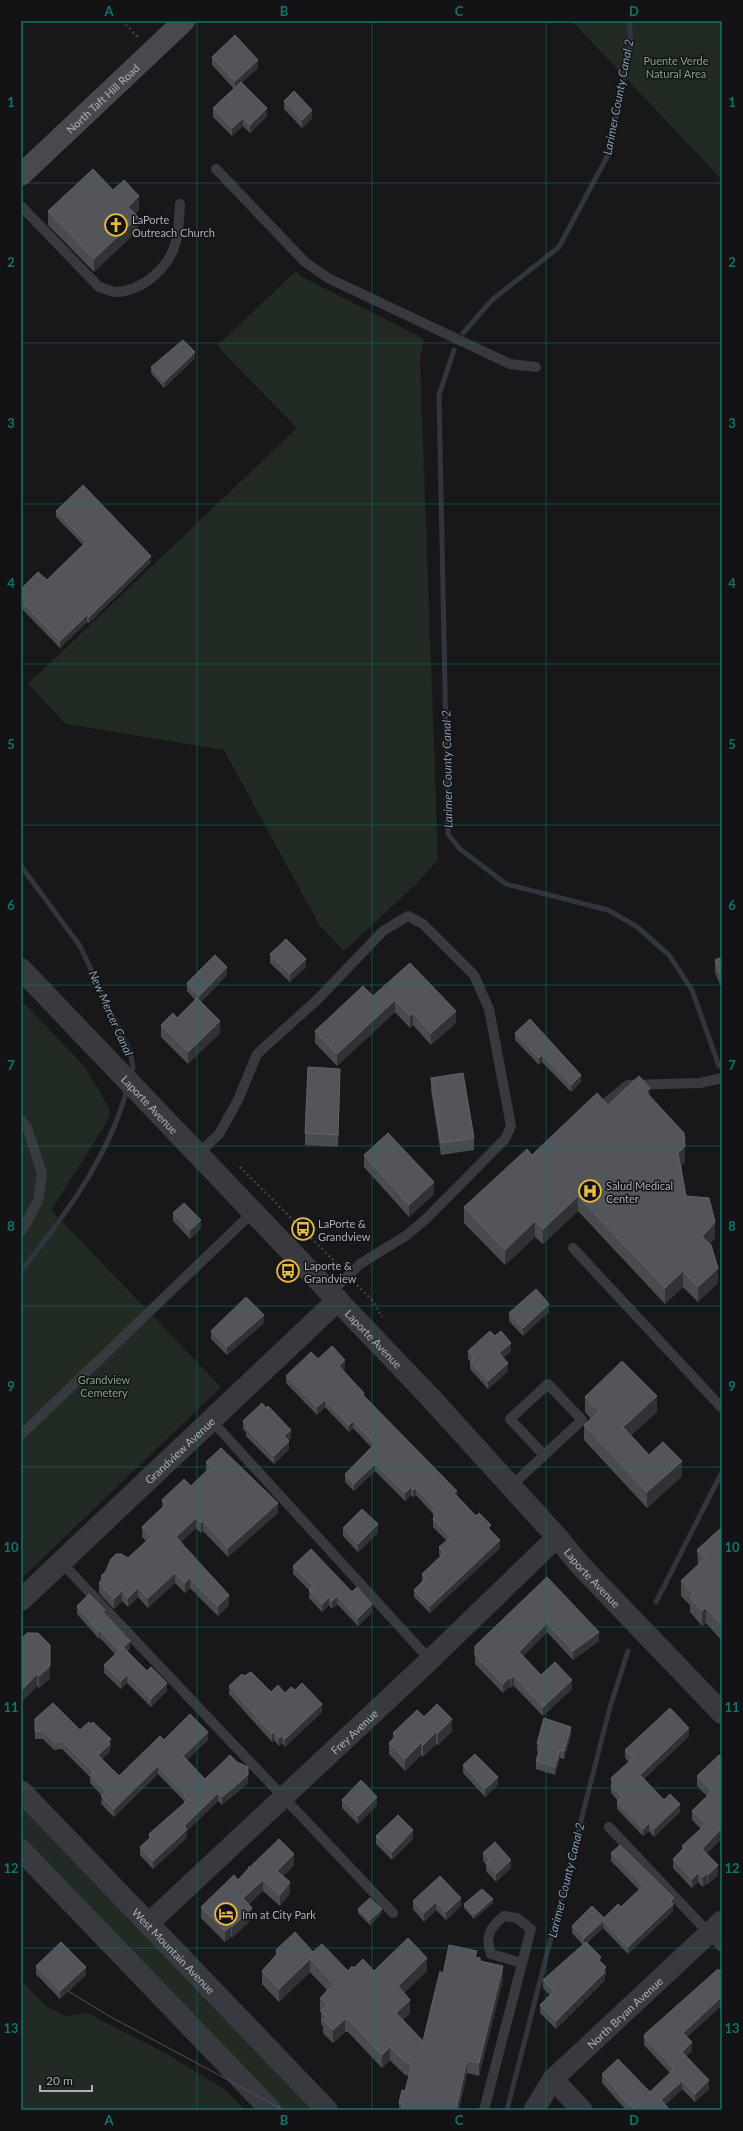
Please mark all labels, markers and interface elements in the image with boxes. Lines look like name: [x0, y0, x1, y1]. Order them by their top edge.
text: A: [103, 3, 114, 19]
text: B: [280, 3, 289, 19]
text: C: [455, 3, 464, 19]
text: D: [629, 3, 639, 19]
water label: Larimer County Canal 2: [599, 38, 637, 156]
park label: Puente Verde Natural Area: [644, 54, 709, 80]
street label: North Taft Hill Road: [63, 61, 142, 136]
text: 1: [7, 94, 15, 110]
text: 1: [728, 94, 736, 110]
church icon: LaPorte Outreach Church: [103, 212, 129, 238]
place label: LaPorte Outreach Church: [132, 213, 215, 239]
text: 2: [7, 254, 15, 270]
text: 2: [728, 254, 736, 270]
text: 3: [7, 415, 15, 431]
text: 3: [728, 415, 736, 431]
text: 4: [7, 575, 15, 591]
text: 4: [728, 575, 736, 591]
water label: Larimer County Canal 2: [438, 710, 456, 828]
text: 5: [7, 736, 15, 752]
text: 5: [728, 736, 736, 752]
text: 6: [7, 897, 15, 913]
text: 6: [728, 897, 736, 913]
water label: New Mercer Canal: [86, 968, 137, 1058]
text: 7: [7, 1057, 15, 1073]
text: 7: [728, 1057, 736, 1073]
street label: Laporte Avenue: [119, 1072, 181, 1136]
hospital icon: Salud Medical Center: [577, 1178, 603, 1204]
place label: Salud Medical Center: [606, 1179, 673, 1205]
bus stop icon: LaPorte & Grandview: [290, 1216, 316, 1242]
place label: LaPorte & Grandview: [318, 1217, 371, 1243]
text: 8: [7, 1218, 15, 1234]
text: 8: [728, 1218, 736, 1234]
bus stop icon: Laporte & Grandview: [275, 1258, 301, 1284]
place label: Laporte & Grandview: [304, 1259, 357, 1285]
street label: Laporte Avenue: [343, 1306, 405, 1371]
park label: Grandview Cemetery: [78, 1373, 131, 1399]
text: 9: [7, 1378, 15, 1394]
text: 9: [728, 1378, 736, 1394]
street label: Grandview Avenue: [142, 1414, 217, 1486]
text: 10: [3, 1539, 19, 1555]
text: 10: [724, 1539, 740, 1555]
street label: Laporte Avenue: [562, 1545, 623, 1610]
text: 11: [3, 1699, 19, 1715]
text: 11: [724, 1699, 740, 1715]
street label: Frey Avenue: [328, 1706, 380, 1756]
water label: Larimer County Canal 2: [544, 1821, 588, 1939]
text: 12: [3, 1860, 19, 1876]
text: 12: [724, 1860, 740, 1876]
hotel icon: Inn at City Park: [213, 1901, 239, 1927]
street label: West Mountain Avenue: [130, 1905, 218, 1996]
place label: Inn at City Park: [242, 1908, 316, 1921]
street label: North Bryan Avenue: [584, 1974, 665, 2051]
text: 13: [3, 2020, 19, 2036]
text: 13: [724, 2020, 740, 2036]
scale bar: [40, 2067, 92, 2093]
text: 20 m: [46, 2073, 73, 2088]
text: A: [103, 2112, 114, 2128]
text: B: [280, 2112, 289, 2128]
text: C: [455, 2112, 464, 2128]
text: D: [629, 2112, 639, 2128]

